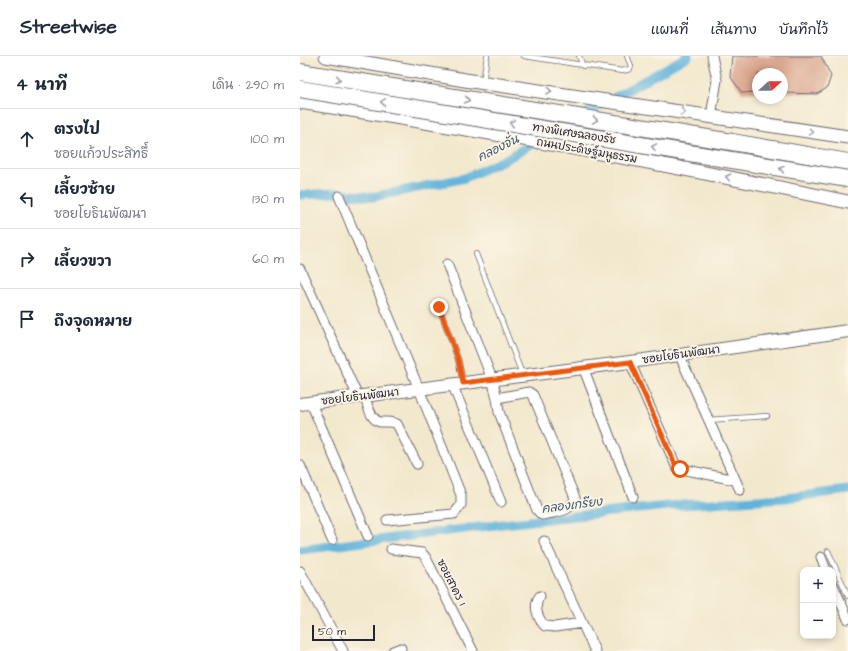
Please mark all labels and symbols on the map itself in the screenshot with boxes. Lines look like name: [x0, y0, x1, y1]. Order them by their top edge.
north arrow: [752, 68, 788, 104]
one-way arrow: [335, 74, 342, 82]
one-way arrow: [546, 86, 552, 95]
one-way arrow: [464, 95, 470, 104]
one-way arrow: [380, 98, 386, 107]
one-way arrow: [680, 107, 686, 116]
one-way arrow: [592, 115, 598, 124]
one-way arrow: [509, 119, 515, 128]
street label: ทางพิเศษฉลองรัช: [531, 119, 617, 148]
one-way arrow: [808, 127, 814, 136]
water label: คลองจั่น: [474, 128, 522, 166]
street label: ถนนประดิษฐ์มนูธรรม: [535, 133, 639, 168]
one-way arrow: [651, 143, 657, 151]
one-way arrow: [779, 165, 785, 173]
one-way arrow: [725, 173, 731, 181]
route end: [430, 298, 448, 316]
street label: ซอยโยธินพัฒนา: [641, 341, 721, 367]
street label: ซอยโยธินพัฒนา: [320, 383, 400, 409]
route start: [671, 460, 689, 478]
water label: คลองเกรียง: [541, 493, 604, 518]
street label: ซอยสาคร 1: [433, 556, 470, 609]
scale bar: [312, 623, 375, 642]

